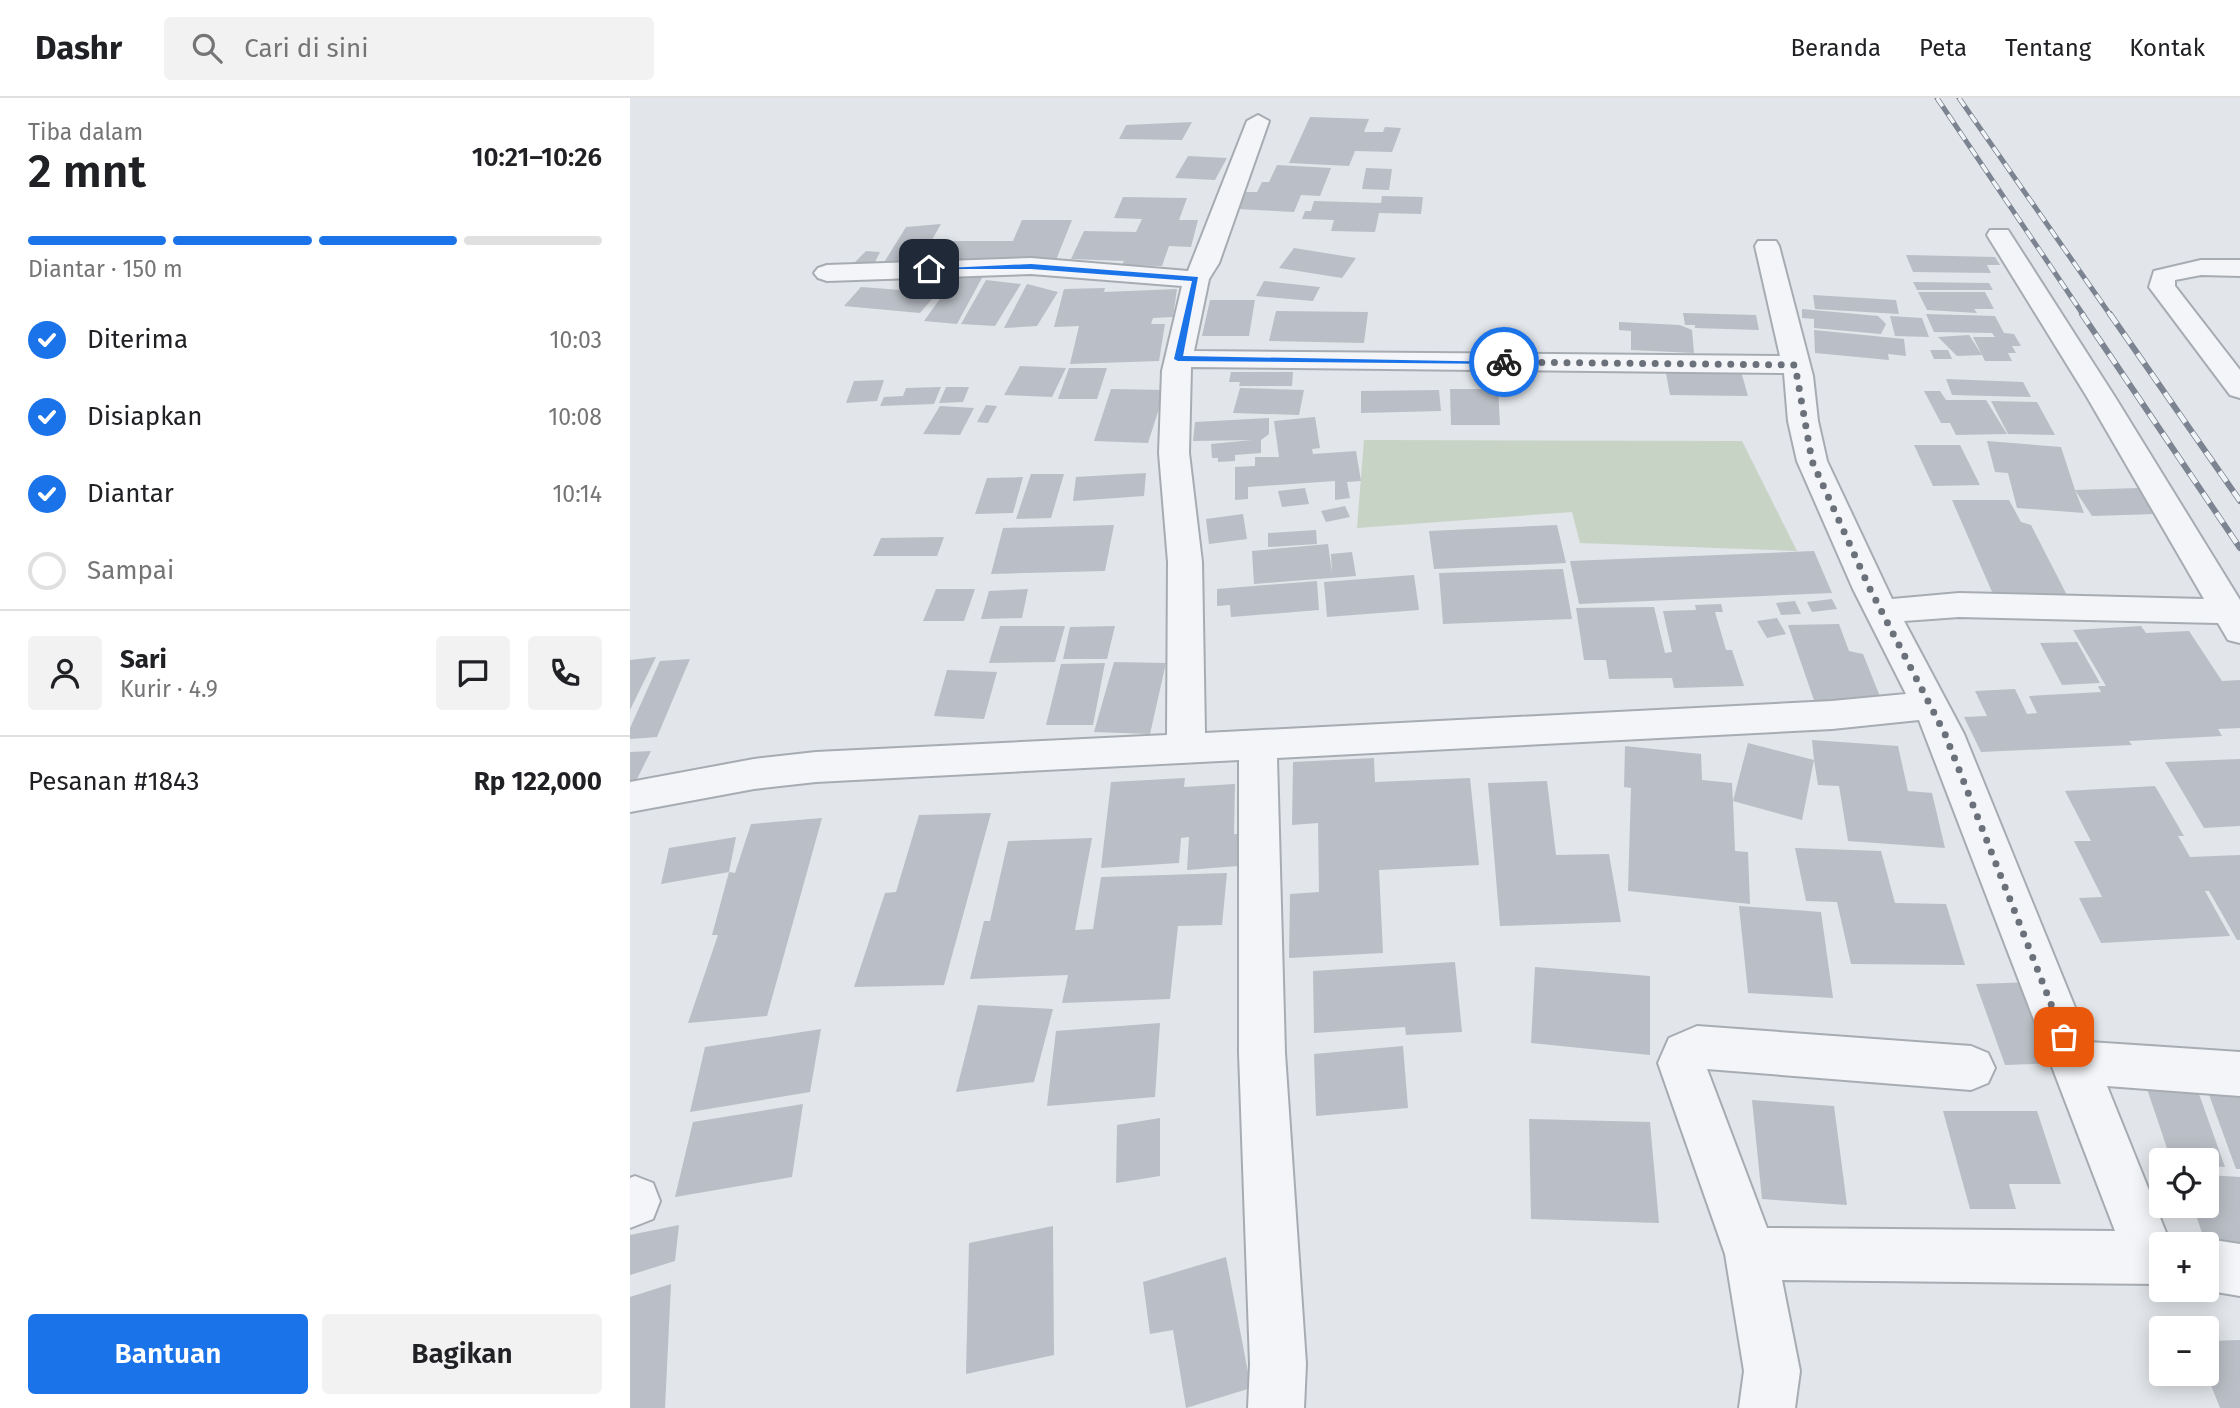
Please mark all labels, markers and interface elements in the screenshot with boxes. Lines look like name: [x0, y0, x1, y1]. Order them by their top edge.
search box: [164, 17, 654, 80]
text: Dashr: [35, 28, 122, 68]
icon: search: [188, 29, 226, 67]
text: Cari di sini: [244, 33, 369, 64]
text: Beranda: [1790, 34, 1881, 62]
text: Peta: [1919, 34, 1967, 62]
text: Tentang: [2005, 34, 2091, 62]
text: Kontak: [2129, 34, 2205, 62]
text: Tiba dalam: [28, 118, 143, 146]
text: 10:21–10:26: [472, 142, 602, 173]
text: 2 mnt: [28, 144, 146, 199]
pin: [899, 239, 959, 299]
icon: home: [910, 250, 948, 288]
text: Diantar · 150 m: [28, 255, 183, 283]
icon: check: [28, 321, 66, 359]
text: Diterima: [87, 324, 188, 355]
text: 10:03: [550, 326, 602, 354]
courier: [1469, 327, 1539, 397]
icon: bike: [1485, 343, 1523, 381]
icon: check: [28, 398, 66, 436]
text: Disiapkan: [87, 401, 202, 432]
text: 10:08: [548, 403, 602, 431]
icon: check: [28, 475, 66, 513]
text: Diantar: [87, 478, 174, 509]
text: 10:14: [552, 480, 602, 508]
text: Sampai: [87, 555, 174, 586]
button: person: [28, 636, 102, 710]
button: chat: [436, 636, 510, 710]
button: phone: [528, 636, 602, 710]
text: Sari: [120, 644, 167, 675]
text: Kurir · 4.9: [120, 675, 218, 703]
text: Pesanan #1843: [28, 766, 199, 797]
text: Rp 122,000: [474, 766, 602, 797]
pin: [2034, 1007, 2094, 1067]
icon: bag: [2045, 1018, 2083, 1056]
map controls: [2149, 1148, 2219, 1386]
button: locate: [2149, 1148, 2219, 1218]
button: +: [2149, 1232, 2219, 1302]
button: Bantuan: [28, 1314, 308, 1394]
button: Bagikan: [322, 1314, 602, 1394]
button: −: [2149, 1316, 2219, 1386]

